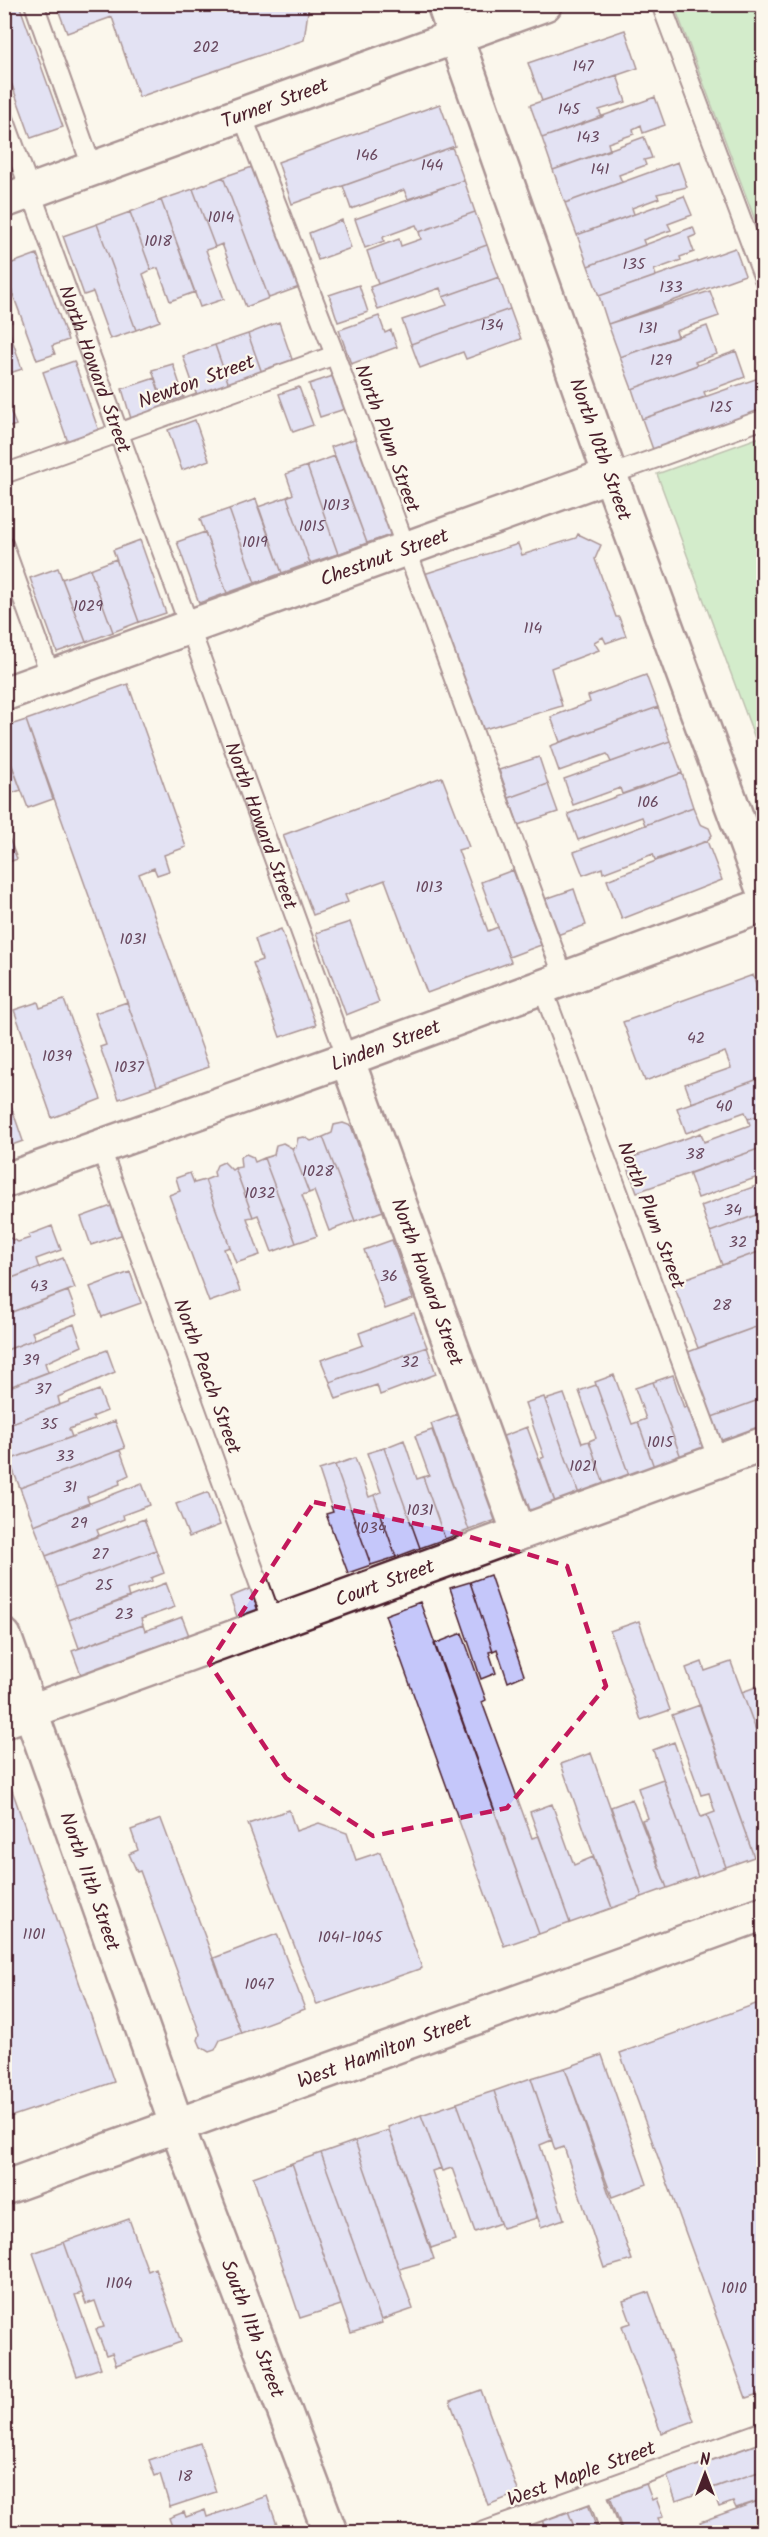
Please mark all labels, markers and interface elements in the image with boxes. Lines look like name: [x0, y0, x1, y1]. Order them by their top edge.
house number: 202: [193, 35, 219, 60]
house number: 147: [572, 54, 594, 79]
street label: Turner Street: [217, 70, 334, 139]
house number: 145: [558, 97, 582, 122]
house number: 143: [577, 125, 599, 150]
house number: 146: [356, 143, 378, 168]
house number: 144: [421, 153, 444, 178]
house number: 141: [591, 157, 609, 182]
house number: 1014: [208, 205, 235, 230]
house number: 1018: [144, 229, 172, 254]
house number: 135: [623, 252, 647, 277]
house number: 133: [659, 275, 683, 300]
street label: North Howard Street: [48, 281, 139, 458]
house number: 134: [481, 313, 504, 338]
house number: 131: [638, 316, 658, 341]
street label: Newton Street: [134, 347, 260, 419]
house number: 129: [650, 348, 672, 373]
street label: North Plum Street: [344, 360, 428, 518]
street label: North 10th Street: [559, 374, 640, 526]
house number: 125: [710, 395, 734, 420]
house number: 1013: [322, 493, 350, 518]
house number: 1015: [299, 514, 327, 539]
street label: Chestnut Street: [316, 521, 454, 597]
house number: 1019: [242, 530, 268, 555]
house number: 1029: [73, 594, 103, 619]
house number: 114: [524, 616, 543, 641]
street label: North Howard Street: [215, 738, 305, 915]
house number: 106: [637, 790, 659, 815]
house number: 1013: [415, 875, 443, 900]
house number: 1031: [119, 927, 147, 952]
street label: Linden Street: [327, 1012, 446, 1081]
house number: 42: [687, 1026, 705, 1051]
house number: 1039: [42, 1044, 72, 1069]
house number: 1037: [114, 1055, 144, 1080]
house number: 40: [716, 1094, 732, 1119]
street label: North Plum Street: [607, 1137, 693, 1294]
house number: 38: [686, 1142, 705, 1167]
house number: 1028: [302, 1159, 334, 1184]
house number: 1032: [244, 1181, 276, 1206]
street label: North Howard Street: [381, 1194, 471, 1371]
house number: 34: [724, 1198, 742, 1223]
house number: 32: [729, 1230, 747, 1255]
house number: 36: [380, 1264, 398, 1289]
house number: 43: [30, 1274, 48, 1299]
house number: 28: [713, 1293, 732, 1318]
street label: North Peach Street: [163, 1294, 249, 1459]
house number: 39: [23, 1348, 40, 1373]
house number: 32: [401, 1350, 419, 1375]
house number: 37: [35, 1377, 52, 1402]
house number: 35: [40, 1412, 59, 1437]
house number: 1015: [647, 1430, 675, 1455]
house number: 33: [56, 1444, 74, 1469]
house number: 1021: [569, 1454, 597, 1479]
house number: 31: [63, 1475, 77, 1500]
house number: 1031: [406, 1498, 434, 1523]
house number: 29: [70, 1511, 88, 1536]
house number: 1034: [356, 1516, 387, 1541]
house number: 27: [92, 1542, 109, 1567]
street label: Court Street: [331, 1551, 440, 1617]
house number: 25: [95, 1573, 114, 1598]
house number: 23: [115, 1602, 133, 1627]
street label: North 11th Street: [49, 1808, 128, 1956]
house number: 1101: [22, 1922, 46, 1947]
house number: 1041-1045: [318, 1925, 384, 1950]
house number: 1047: [244, 1972, 274, 1997]
street label: West Hamilton Street: [293, 2006, 477, 2099]
street label: South 11th Street: [211, 2255, 292, 2403]
house number: 1104: [106, 2271, 133, 2296]
house number: 1010: [721, 2276, 747, 2301]
street label: West Maple Street: [503, 2433, 661, 2517]
north arrow: [675, 2444, 735, 2504]
text: N: [700, 2448, 710, 2473]
house number: 18: [178, 2464, 193, 2489]

